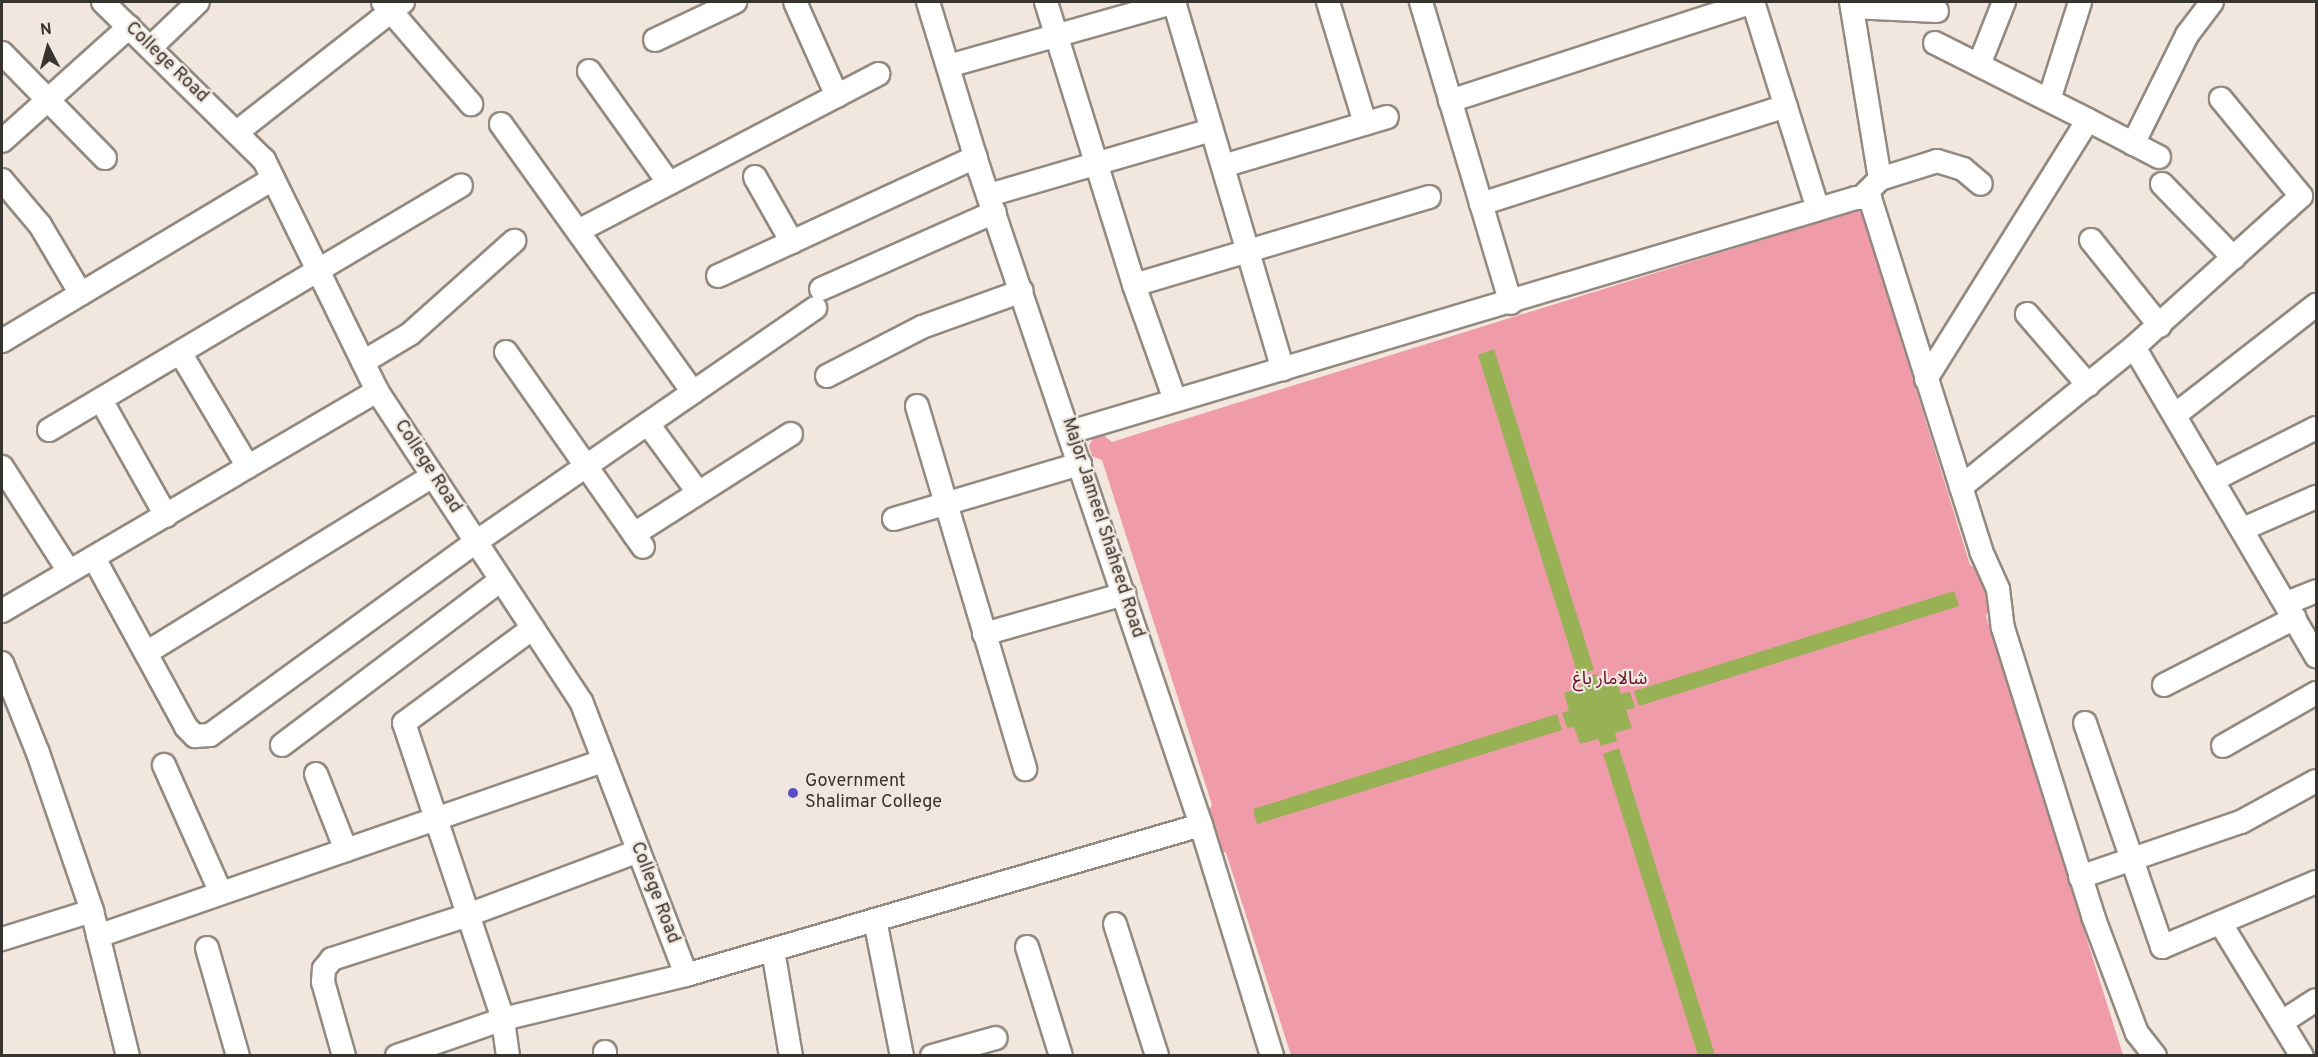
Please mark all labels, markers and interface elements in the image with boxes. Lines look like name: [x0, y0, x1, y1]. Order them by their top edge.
north arrow: [18, 18, 78, 78]
street label: College Road: [120, 18, 212, 108]
text: N: [39, 20, 53, 41]
street label: Major Jameel Shaheed Road: [1056, 415, 1148, 641]
street label: College Road: [389, 416, 465, 518]
park label: شالامار باغ: [1573, 669, 1647, 691]
place label: Government Shalimar College: [805, 772, 942, 814]
marker: Government Shalimar College: [786, 786, 800, 800]
street label: College Road: [625, 839, 683, 947]

